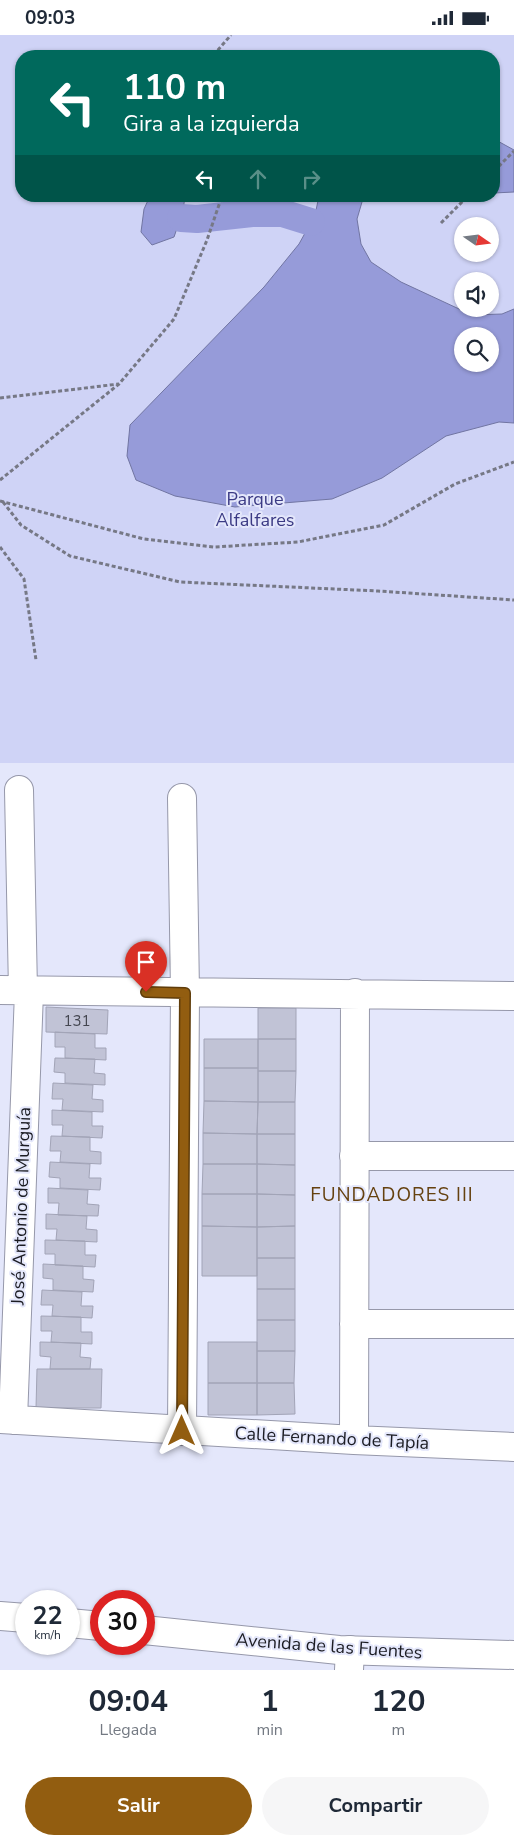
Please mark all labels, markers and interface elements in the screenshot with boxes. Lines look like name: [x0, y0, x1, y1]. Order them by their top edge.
text: 09:03: [25, 5, 75, 31]
text: 110 m: [123, 64, 226, 111]
icon: left: [40, 70, 105, 135]
text: Gira a la izquierda: [123, 109, 300, 139]
icon: left: [191, 165, 219, 193]
icon: ahead: [244, 165, 272, 193]
icon: right: [297, 165, 325, 193]
north arrow: [454, 217, 499, 263]
map controls: [454, 217, 499, 372]
button: sound: [454, 272, 499, 317]
button: search: [454, 327, 499, 372]
park label: Parque Alfalfares: [216, 487, 294, 532]
pin: [125, 941, 167, 992]
icon: arrive: [132, 948, 160, 976]
house number: 131: [63, 1011, 91, 1031]
street label: José Antonio de Murguía: [6, 1107, 36, 1306]
district label: FUNDADORES III: [310, 1182, 474, 1208]
position arrow: [155, 1404, 207, 1456]
street label: Calle Fernando de Tapía: [234, 1421, 430, 1455]
speed limit sign: 30: [90, 1590, 155, 1655]
text: 22: [32, 1599, 63, 1633]
text: km/h: [34, 1627, 61, 1643]
street label: Avenida de las Fuentes: [235, 1627, 423, 1665]
text: 09:04: [89, 1681, 168, 1722]
text: 1: [261, 1681, 279, 1722]
text: 120: [371, 1681, 425, 1722]
text: Llegada: [99, 1719, 157, 1741]
text: min: [256, 1719, 283, 1741]
text: m: [392, 1719, 405, 1741]
button: Salir: [25, 1777, 252, 1835]
button: Compartir: [262, 1777, 489, 1835]

